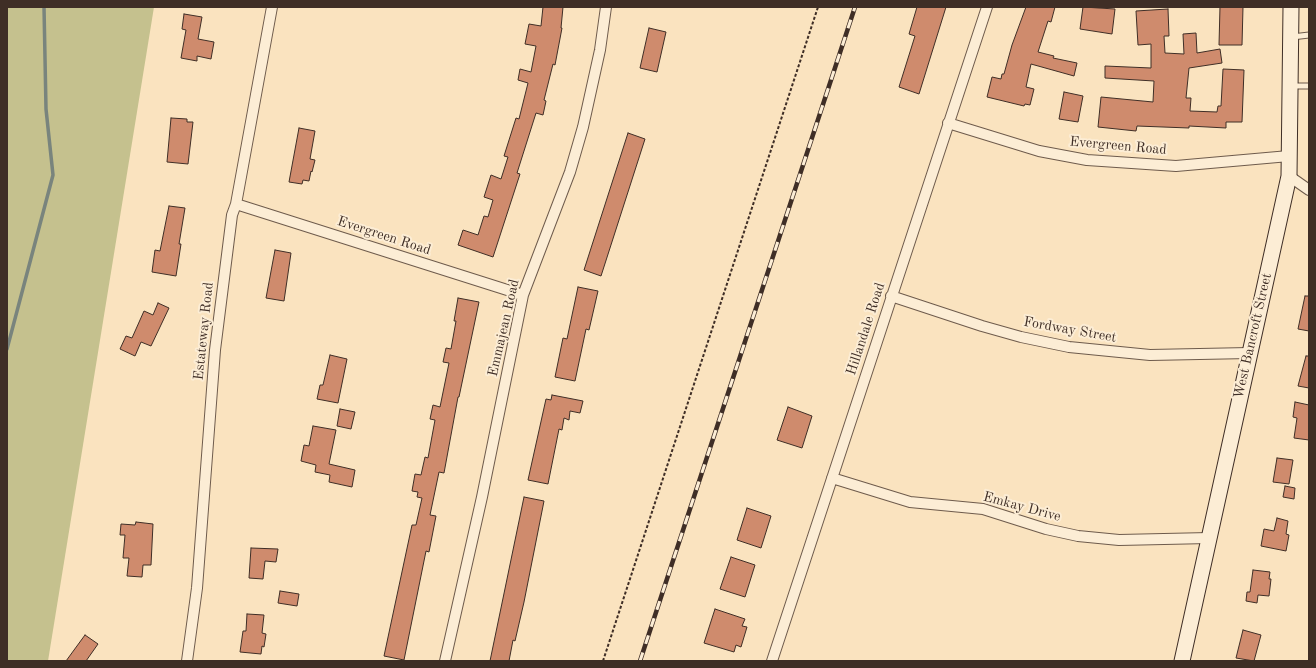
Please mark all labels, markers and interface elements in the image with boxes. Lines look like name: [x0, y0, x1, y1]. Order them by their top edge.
street label: Evergreen Road: [1069, 133, 1167, 159]
street label: Evergreen Road: [335, 213, 433, 259]
street label: West Bancroft Street: [1230, 272, 1276, 400]
street label: Emmajean Road: [485, 278, 523, 378]
street label: Estateway Road: [190, 281, 218, 381]
street label: Hillandale Road: [843, 281, 889, 377]
street label: Fordway Street: [1022, 314, 1118, 346]
street label: Emkay Drive: [981, 489, 1063, 525]

